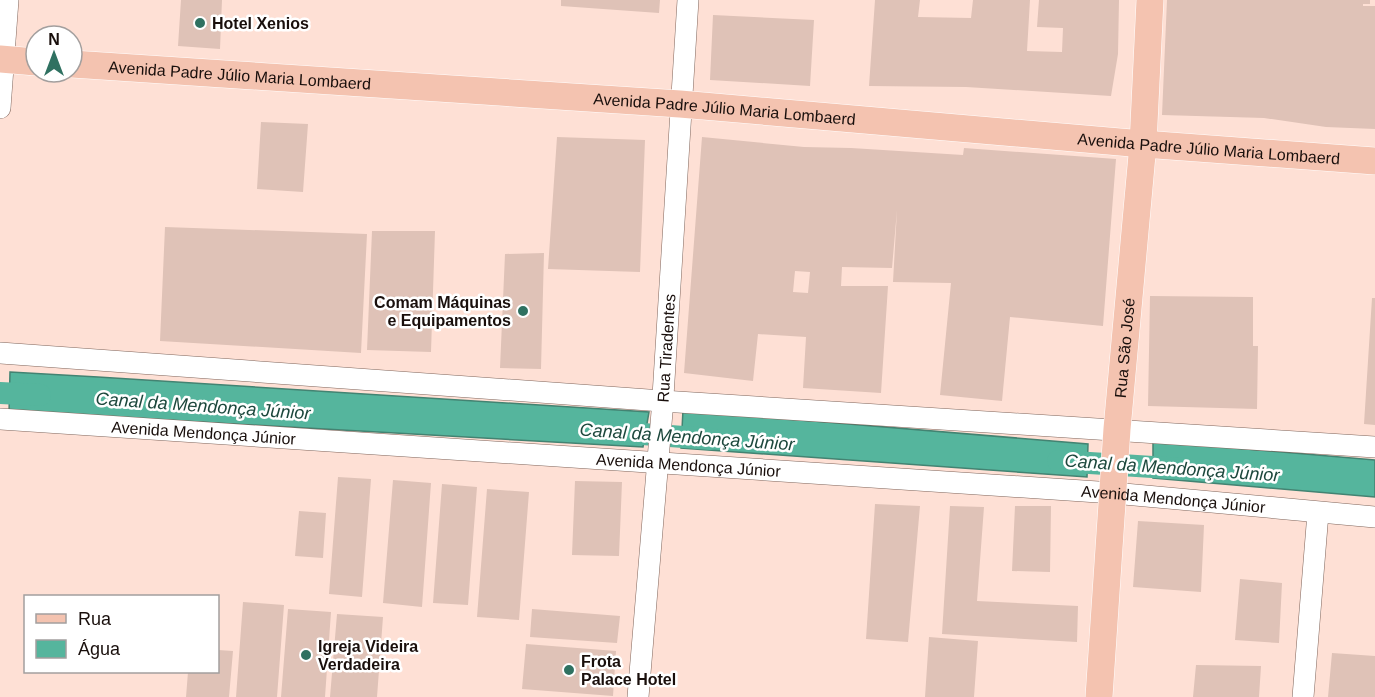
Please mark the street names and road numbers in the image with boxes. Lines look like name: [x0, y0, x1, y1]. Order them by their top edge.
street label: Avenida Padre Júlio Maria Lombaerd: [108, 58, 371, 92]
street label: Avenida Padre Júlio Maria Lombaerd: [593, 90, 856, 128]
street label: Avenida Padre Júlio Maria Lombaerd: [1077, 130, 1341, 167]
street label: Rua Tiradentes: [654, 293, 678, 403]
street label: Rua São José: [1111, 297, 1137, 399]
street label: Avenida Mendonça Júnior: [111, 418, 297, 447]
street label: Avenida Mendonça Júnior: [596, 450, 782, 479]
street label: Avenida Mendonça Júnior: [1081, 482, 1267, 515]

